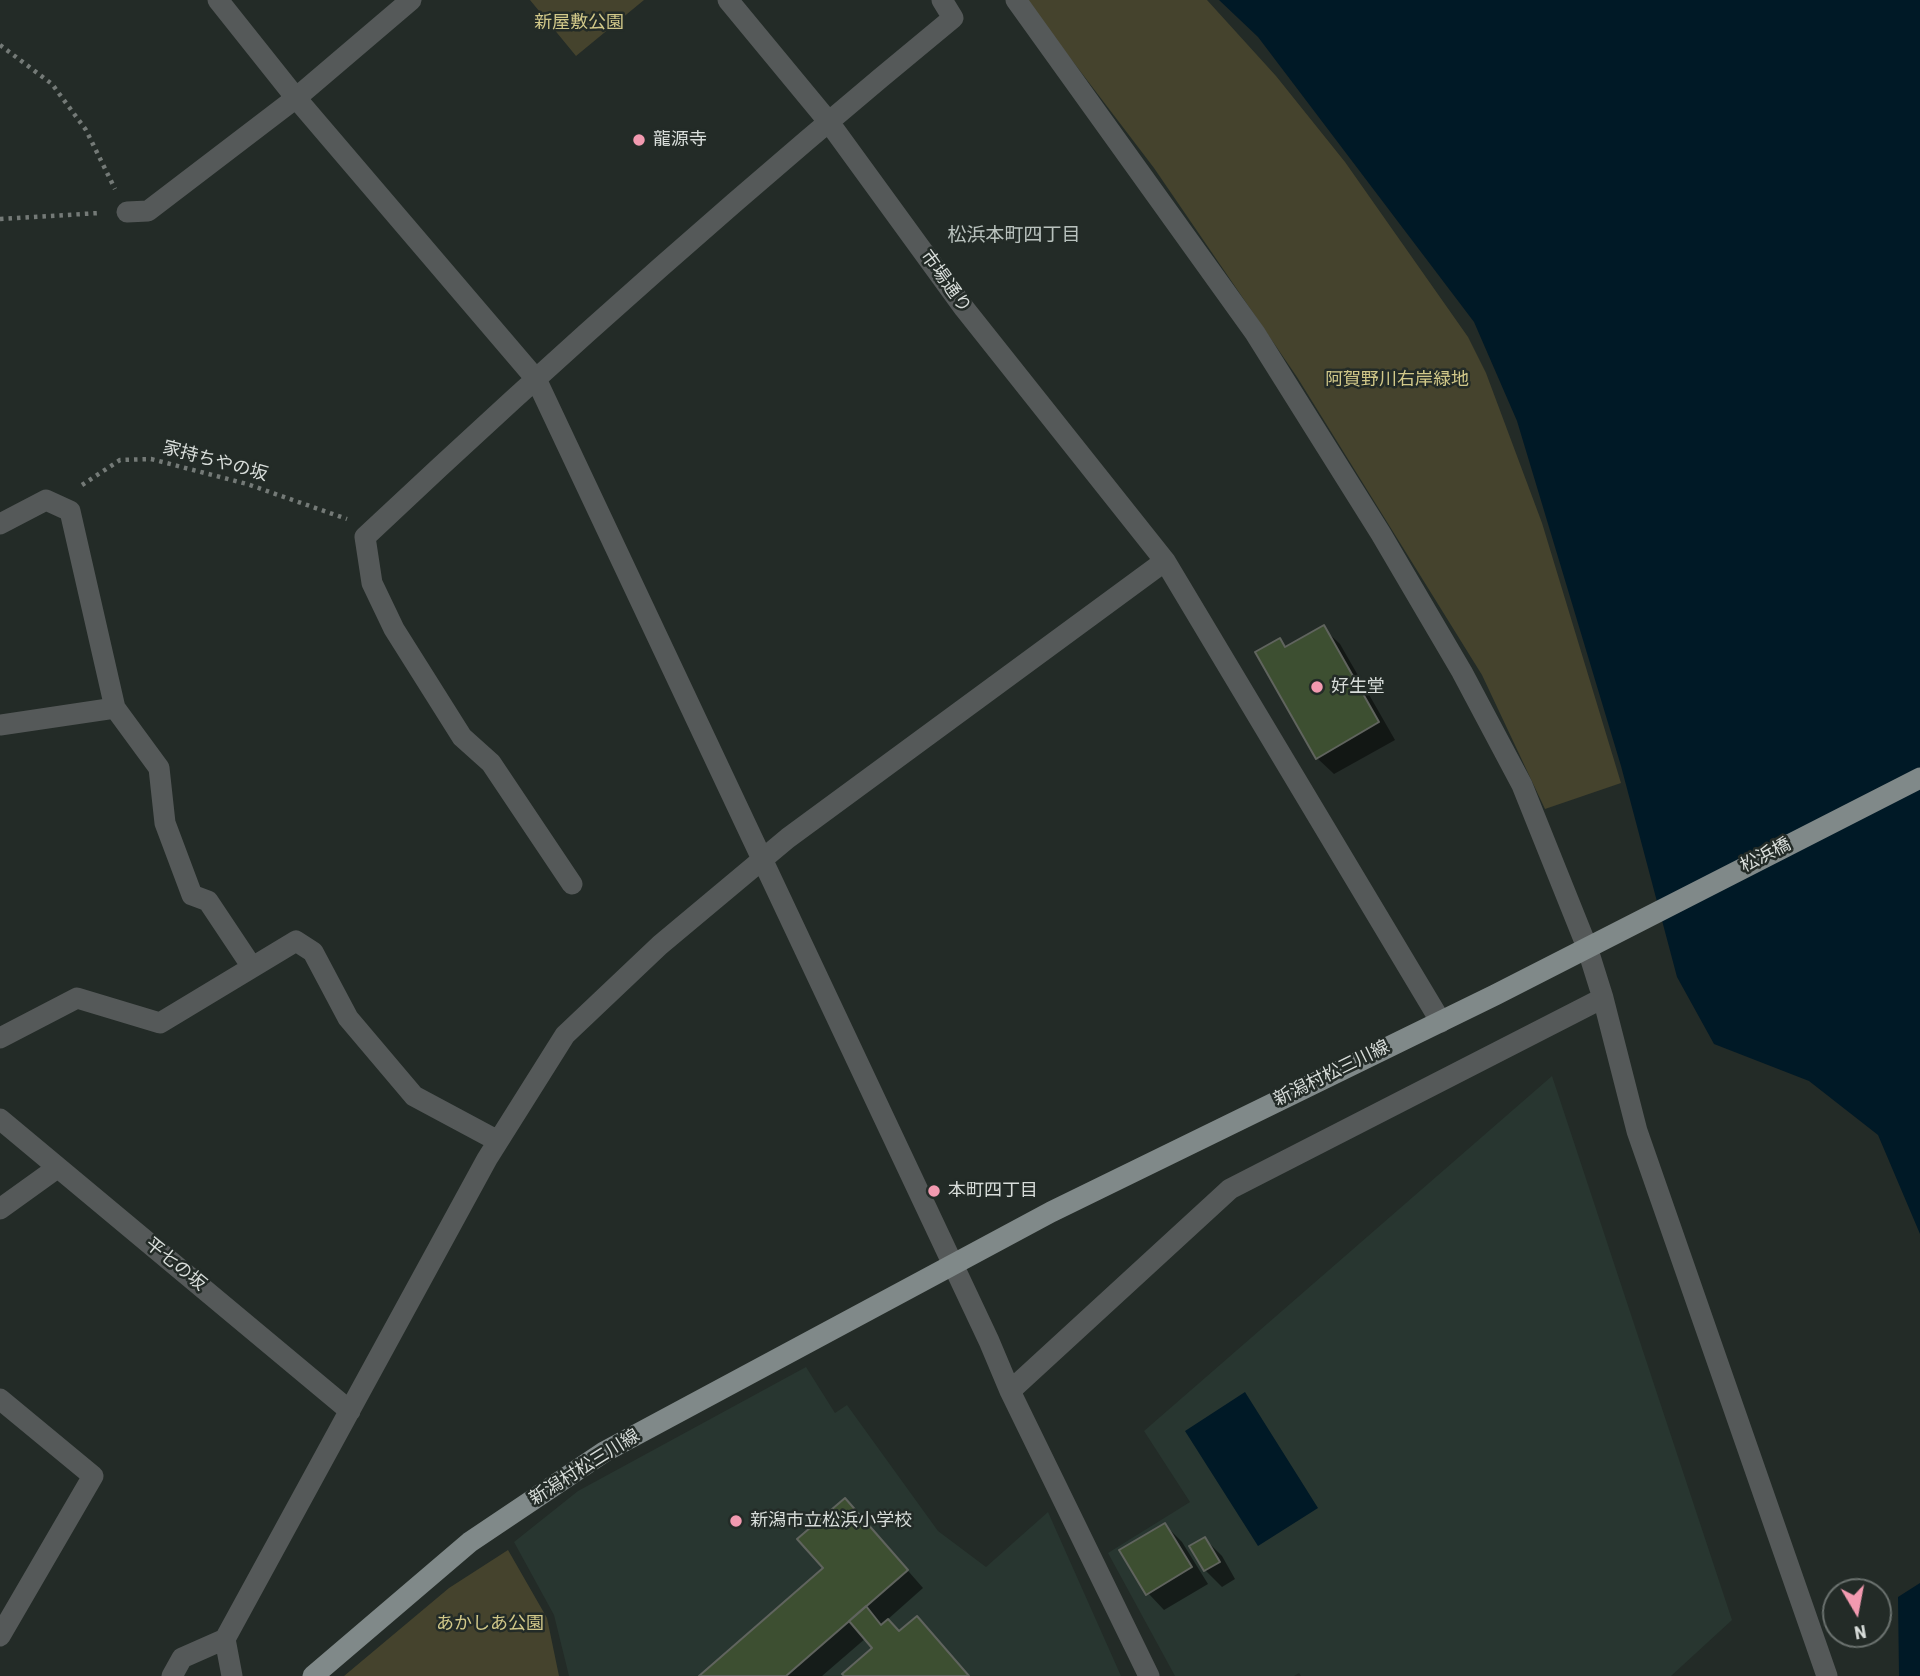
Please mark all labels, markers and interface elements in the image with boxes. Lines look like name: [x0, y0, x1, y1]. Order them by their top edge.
park label: 新屋敷公園: [534, 12, 624, 34]
place label: 龍源寺: [653, 129, 707, 151]
marker: 龍源寺: [631, 132, 647, 148]
district label: 松浜本町四丁目: [948, 225, 1080, 247]
street label: 市場通り: [915, 247, 975, 317]
park label: 阿賀野川右岸緑地: [1325, 369, 1469, 391]
street label: 家持ちやの坂: [160, 438, 270, 486]
place label: 好生堂: [1331, 676, 1385, 698]
marker: 好生堂: [1309, 679, 1325, 695]
street label: 松浜橋: [1737, 834, 1795, 878]
street label: 新潟村松三川線: [1271, 1037, 1393, 1111]
place label: 本町四丁目: [948, 1180, 1038, 1202]
marker: 本町四丁目: [926, 1183, 942, 1199]
street label: 平七の坂: [140, 1234, 210, 1296]
street label: 新潟村松三川線: [526, 1425, 644, 1511]
place label: 新潟市立松浜小学校: [750, 1510, 912, 1532]
marker: 新潟市立松浜小学校: [728, 1513, 744, 1529]
north arrow: [1822, 1578, 1892, 1648]
park label: あかしあ公園: [436, 1613, 544, 1635]
text: N: [1853, 1620, 1868, 1645]

